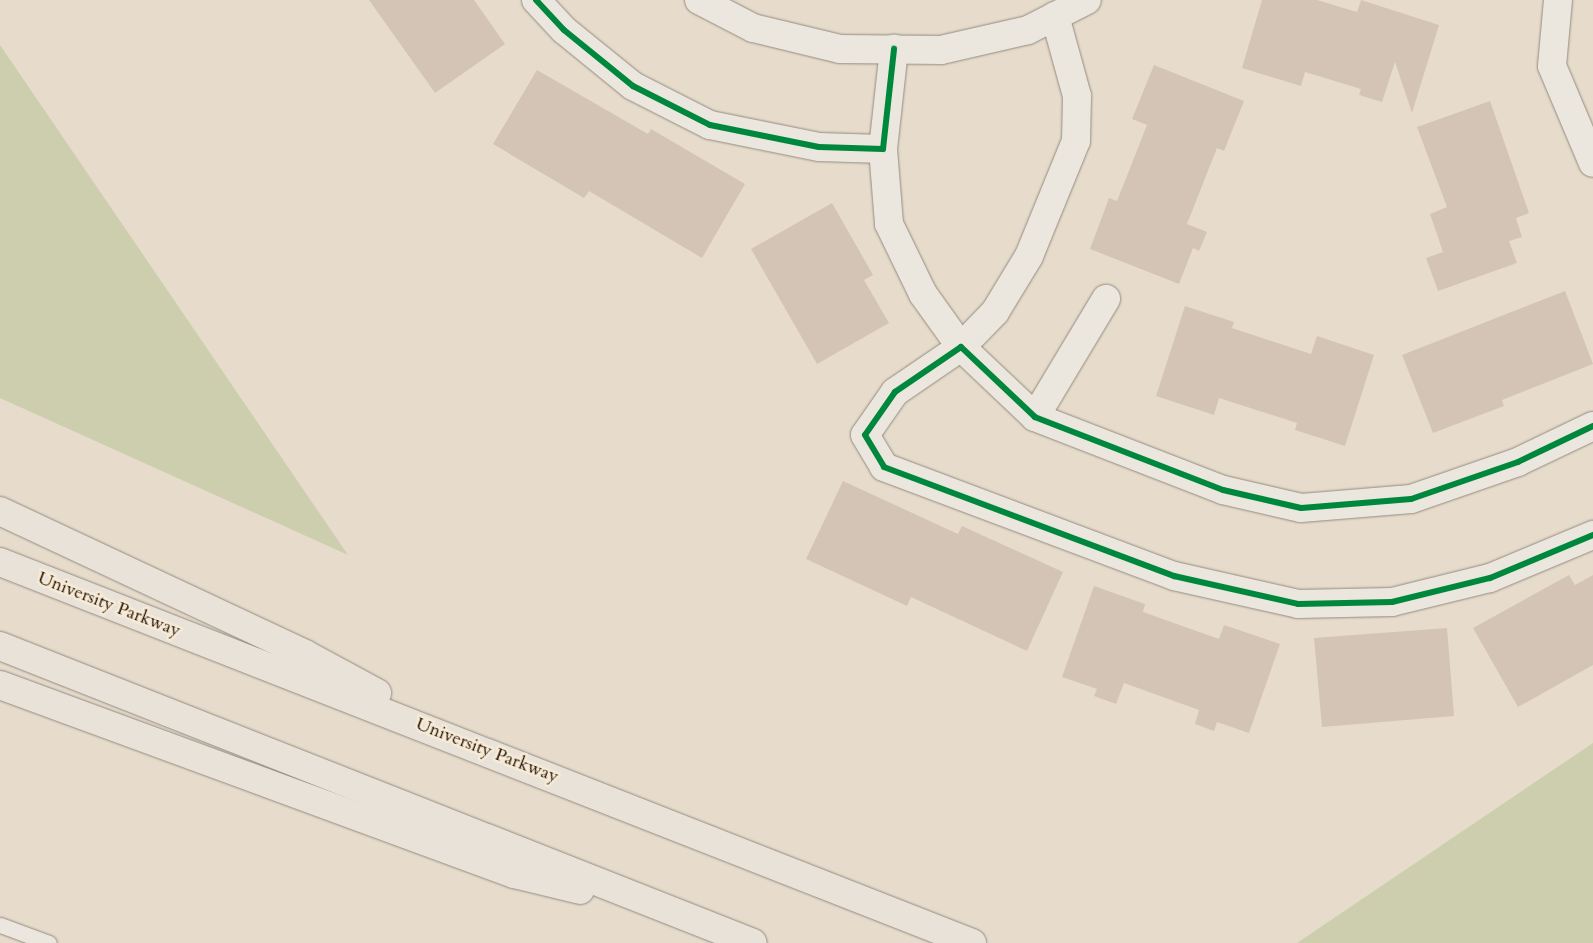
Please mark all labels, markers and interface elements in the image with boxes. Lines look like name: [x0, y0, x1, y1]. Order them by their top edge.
street label: University Parkway: [35, 568, 183, 642]
street label: University Parkway: [413, 714, 561, 788]

